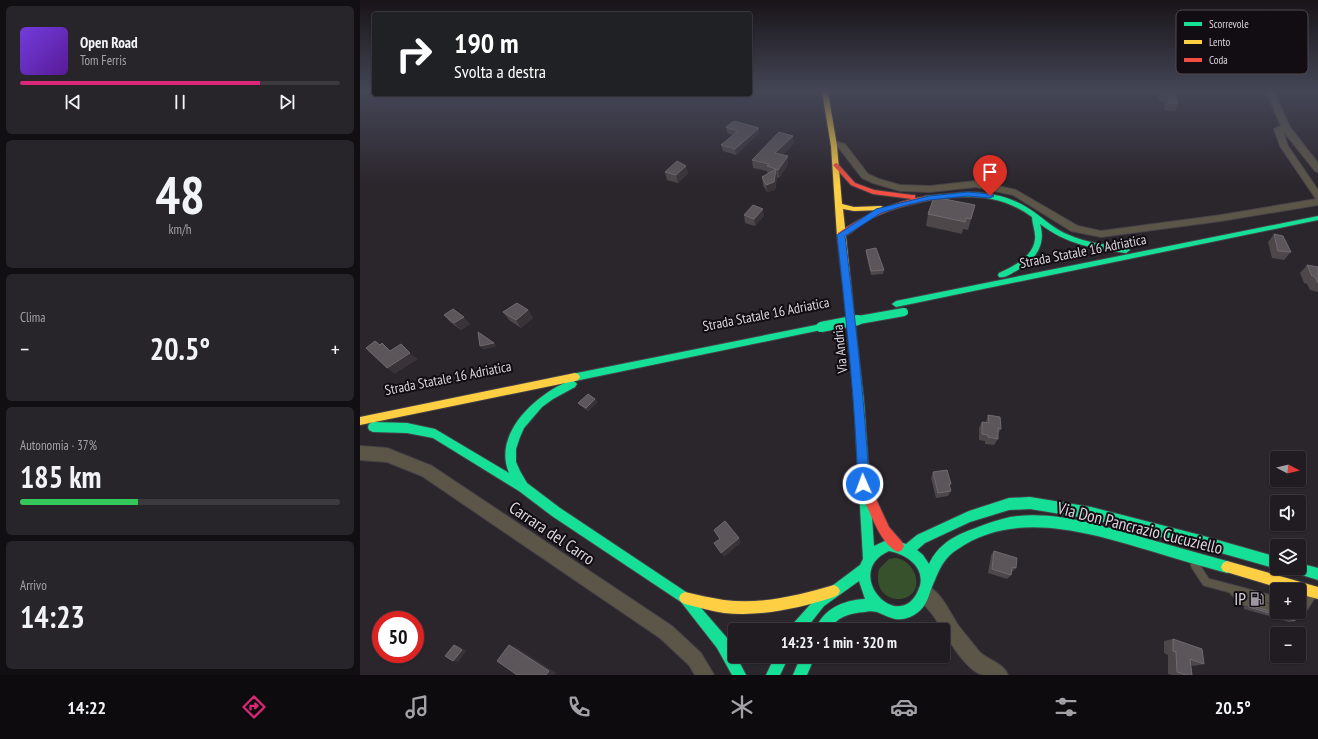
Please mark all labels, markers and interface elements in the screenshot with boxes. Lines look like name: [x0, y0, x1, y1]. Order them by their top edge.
legend: [1176, 10, 1308, 74]
text: Scorrevole: [1209, 17, 1249, 31]
text: 190 m: [454, 24, 518, 61]
icon: right: [388, 28, 440, 80]
text: Open Road: [80, 33, 138, 52]
text: Lento: [1209, 35, 1230, 49]
text: Tom Ferris: [80, 52, 126, 69]
text: Coda: [1209, 53, 1228, 67]
text: Svolta a destra: [454, 60, 546, 83]
icon: previous: [62, 91, 84, 113]
icon: pause: [169, 91, 191, 113]
icon: next: [276, 91, 298, 113]
pin: [973, 155, 1007, 196]
text: 48: [155, 161, 205, 228]
icon: arrive: [979, 161, 1001, 183]
text: km/h: [168, 221, 192, 238]
street label: Strada Statale 16 Adriatica: [1018, 230, 1148, 272]
street label: Strada Statale 16 Adriatica: [701, 293, 831, 335]
text: Clima: [20, 309, 45, 326]
street label: Via Andria: [828, 324, 852, 375]
text: 20.5°: [150, 329, 210, 368]
text: −: [20, 335, 29, 363]
text: +: [331, 335, 340, 363]
street label: Strada Statale 16 Adriatica: [383, 357, 513, 399]
text: Autonomia · 37%: [20, 437, 97, 454]
north arrow: [1270, 451, 1306, 487]
map controls: [1270, 451, 1306, 663]
text: 185 km: [20, 457, 101, 496]
position arrow: [842, 463, 884, 505]
button: sound: [1270, 495, 1306, 531]
street label: Carrara del Carro: [505, 496, 599, 570]
street label: Via Don Pancrazio Cucuziello: [1054, 497, 1225, 559]
button: layers: [1270, 539, 1306, 575]
text: Arrivo: [20, 577, 47, 594]
button: +: [1270, 583, 1306, 619]
place label: IP: [1234, 588, 1246, 610]
fuel station icon: IP: [1249, 591, 1265, 607]
text: 14:23: [20, 597, 85, 636]
speed limit sign: 50: [372, 611, 424, 663]
button: −: [1270, 627, 1306, 663]
text: 14:23 · 1 min · 320 m: [781, 633, 897, 652]
icon: directions: [240, 693, 268, 721]
icon: music: [403, 693, 431, 721]
icon: phone: [565, 693, 593, 721]
icon: climate: [728, 693, 756, 721]
icon: car: [890, 693, 918, 721]
icon: filters: [1052, 693, 1080, 721]
text: 14:22: [67, 696, 106, 719]
text: 20.5°: [1215, 696, 1251, 719]

